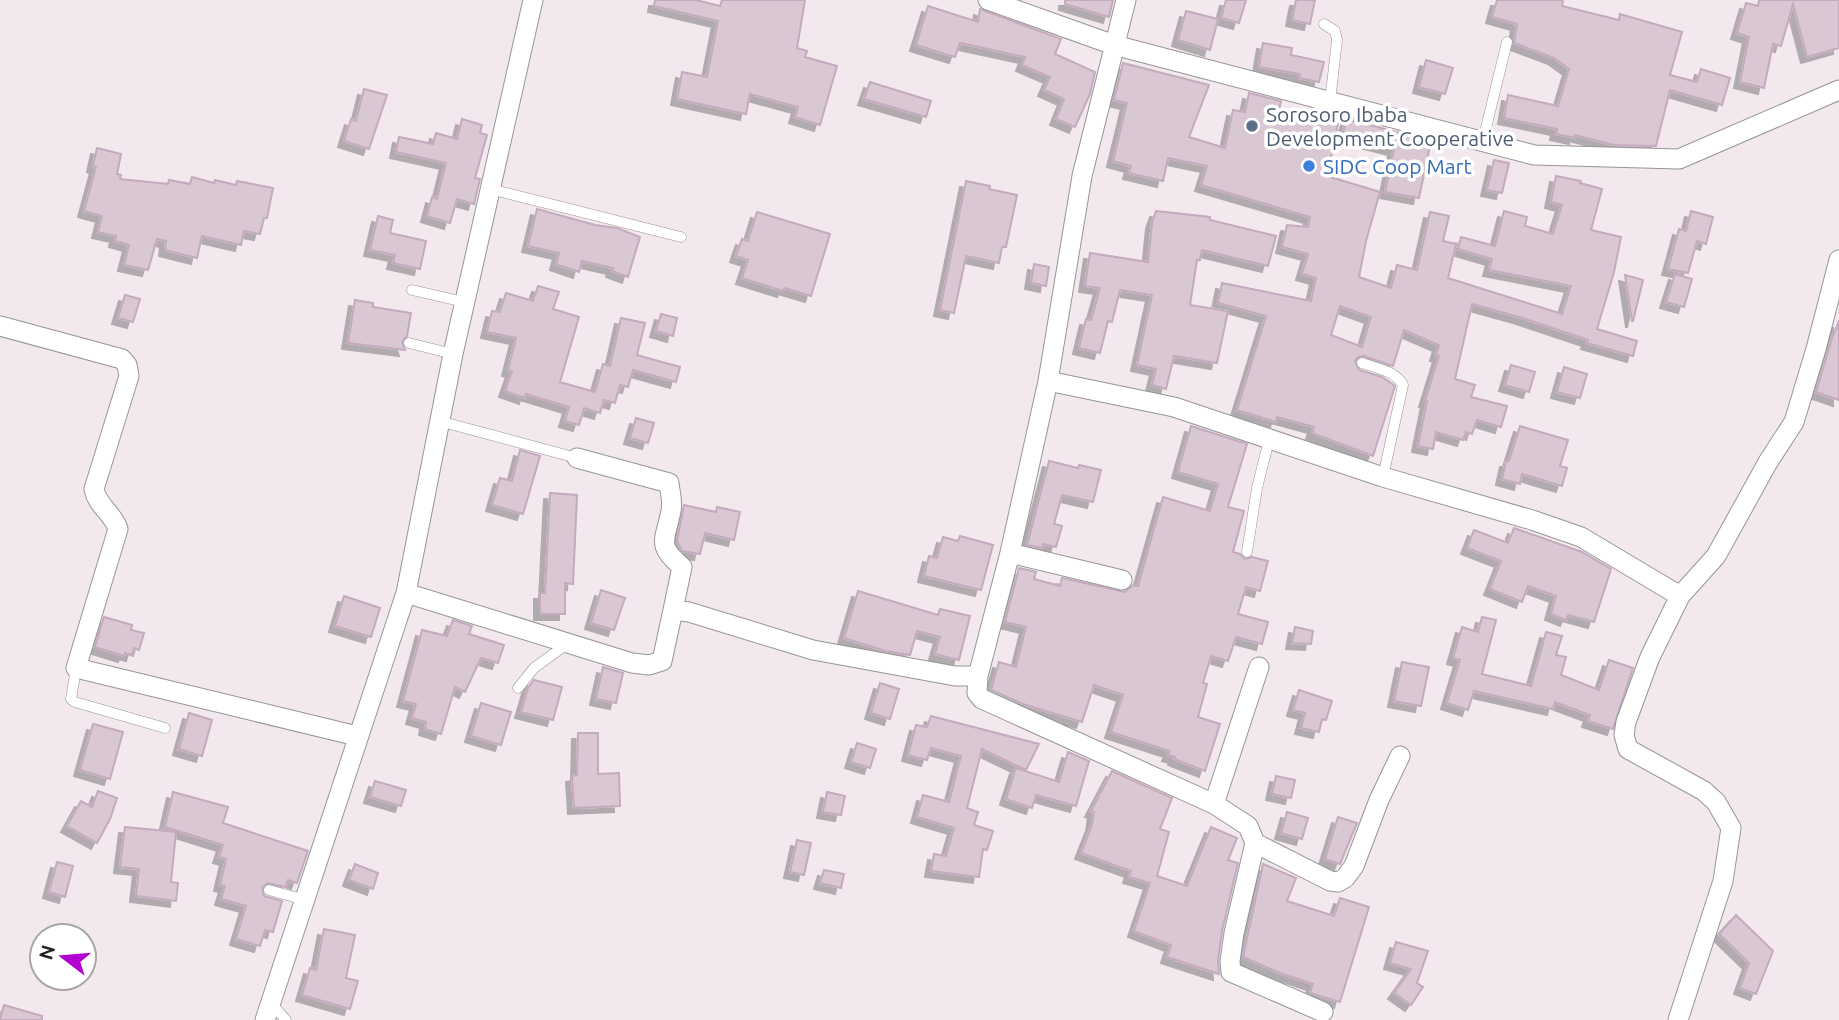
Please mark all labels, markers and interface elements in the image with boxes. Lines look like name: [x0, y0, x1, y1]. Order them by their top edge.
place label: Sorosoro Ibaba Development Cooperative: [1266, 102, 1514, 150]
marker: Sorosoro Ibaba Development Cooperative: [1244, 118, 1260, 134]
place label: SIDC Coop Mart: [1323, 154, 1472, 178]
marker: SIDC Coop Mart: [1301, 158, 1317, 174]
north arrow: [28, 922, 98, 992]
text: N: [34, 942, 59, 962]

